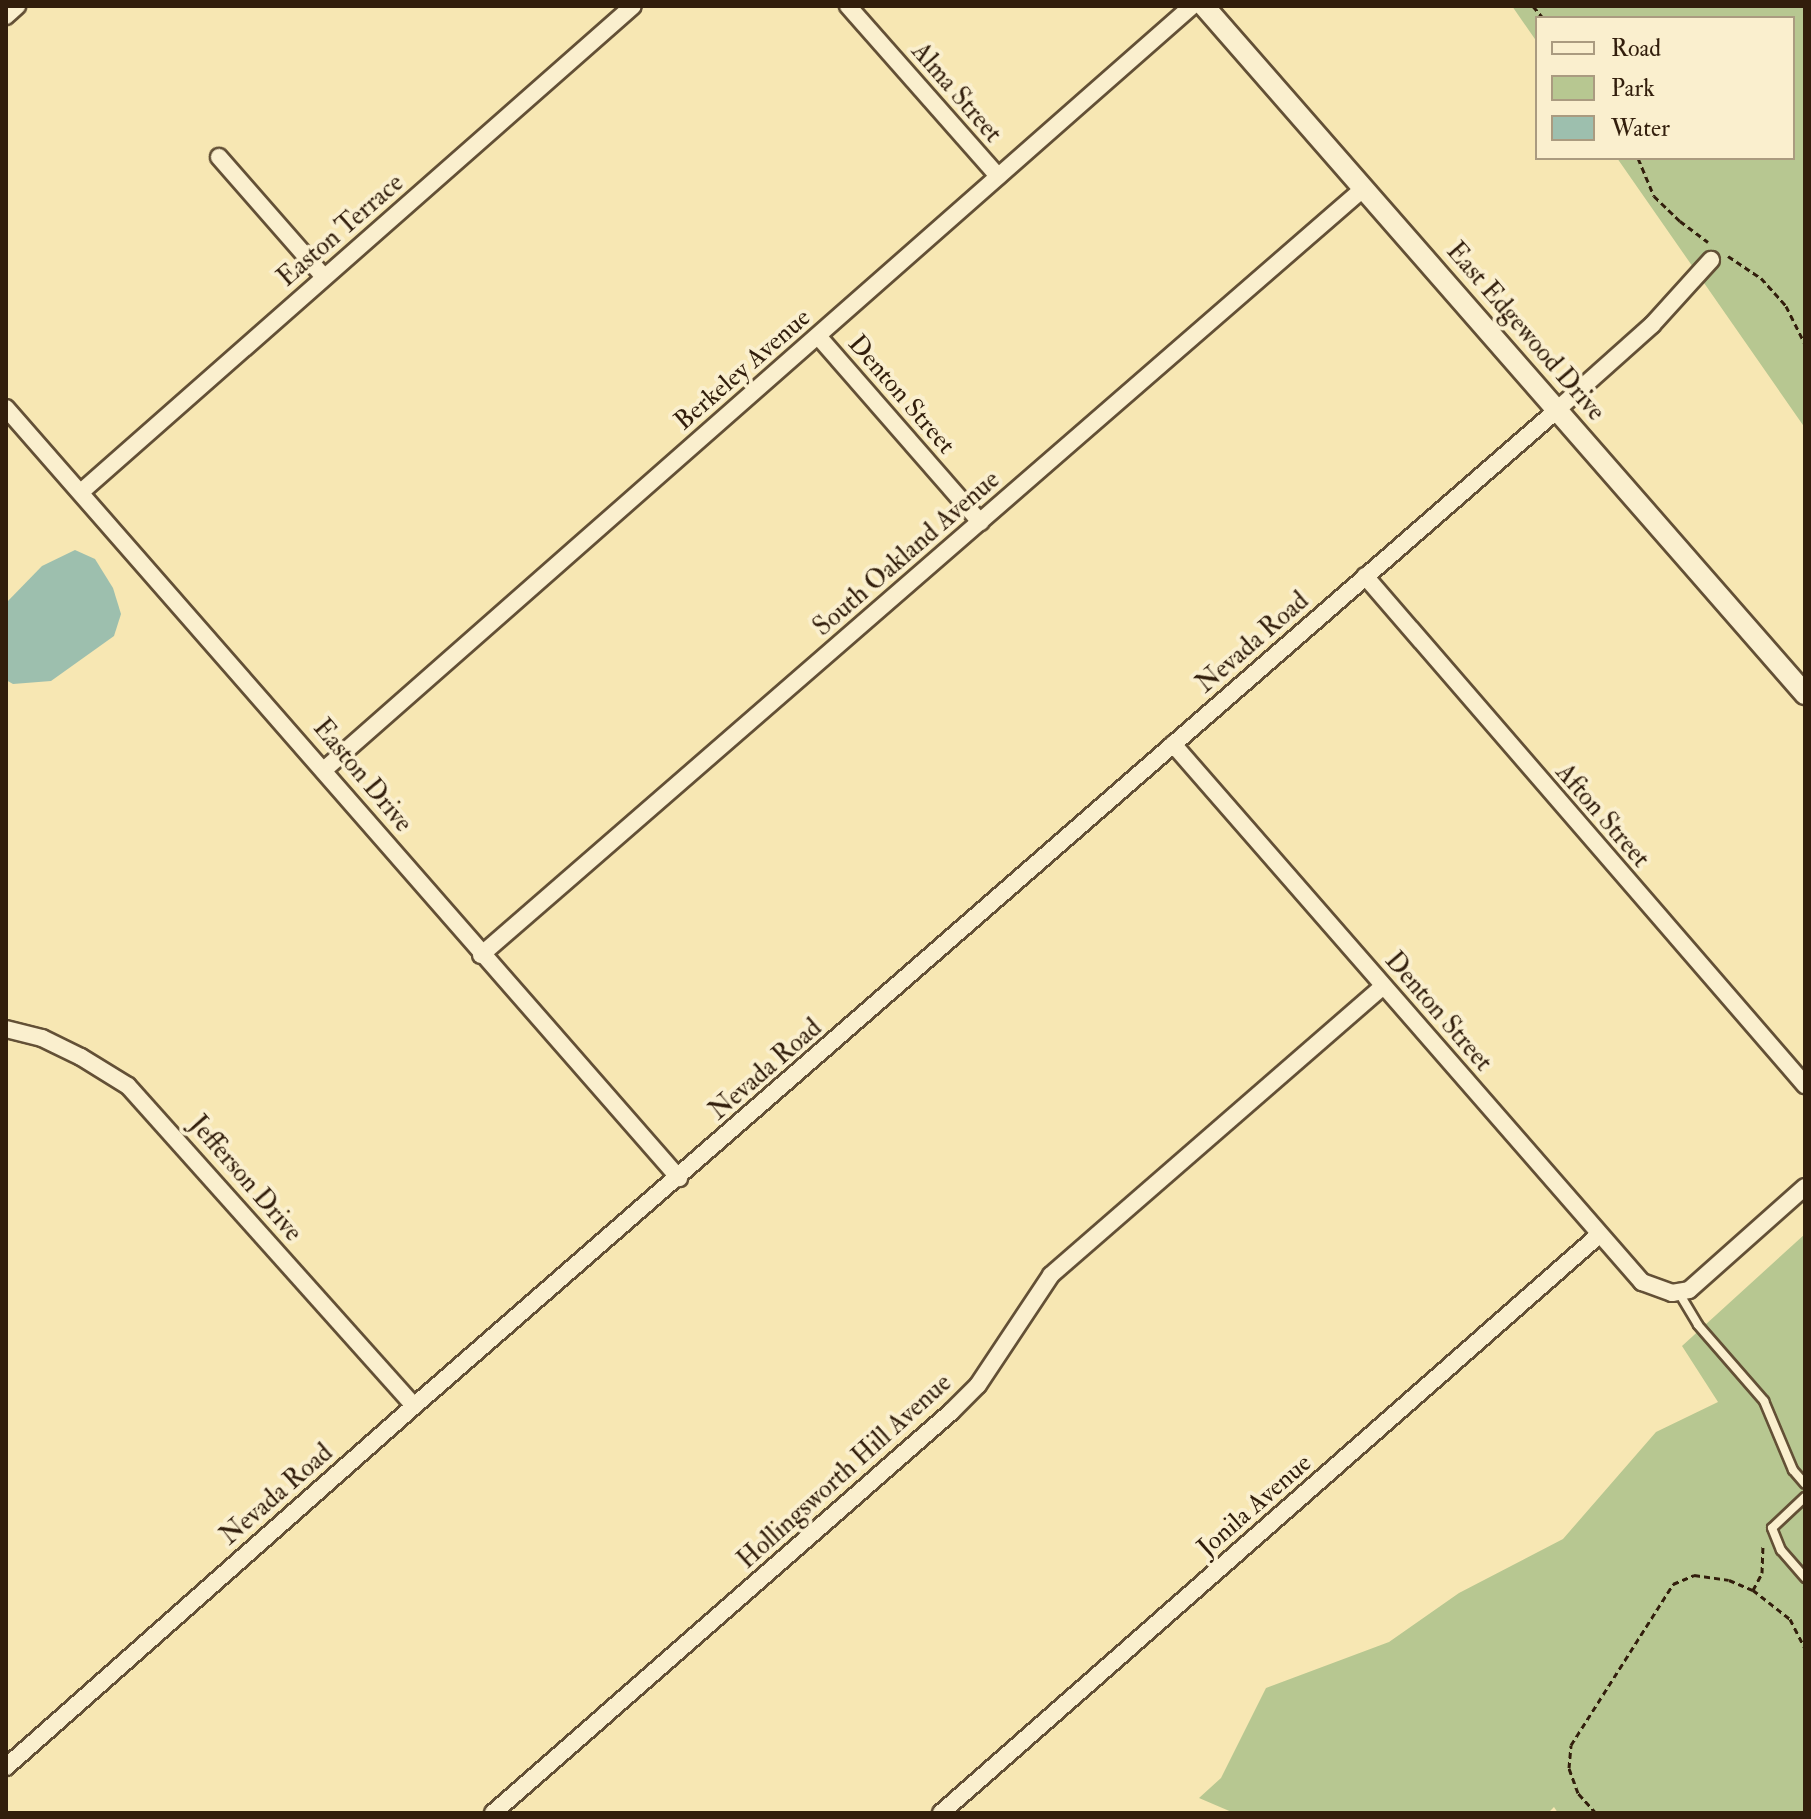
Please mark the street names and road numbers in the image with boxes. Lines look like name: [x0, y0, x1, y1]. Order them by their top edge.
street label: Alma Street: [904, 37, 1008, 149]
street label: Easton Terrace: [272, 168, 410, 294]
street label: East Edgewood Drive: [1439, 236, 1611, 428]
street label: Berkeley Avenue: [669, 302, 817, 438]
street label: Denton Street: [841, 329, 961, 461]
street label: South Oakland Avenue: [808, 465, 1006, 643]
street label: Nevada Road: [1190, 586, 1316, 700]
street label: Easton Drive: [306, 713, 418, 839]
street label: Afton Street: [1548, 758, 1656, 874]
street label: Denton Street: [1378, 946, 1498, 1078]
street label: Nevada Road: [703, 1013, 829, 1127]
street label: Jefferson Drive: [182, 1110, 308, 1248]
street label: Hollingsworth Hill Avenue: [732, 1368, 958, 1576]
street label: Nevada Road: [214, 1438, 340, 1552]
street label: Jonila Avenue: [1192, 1448, 1318, 1564]

